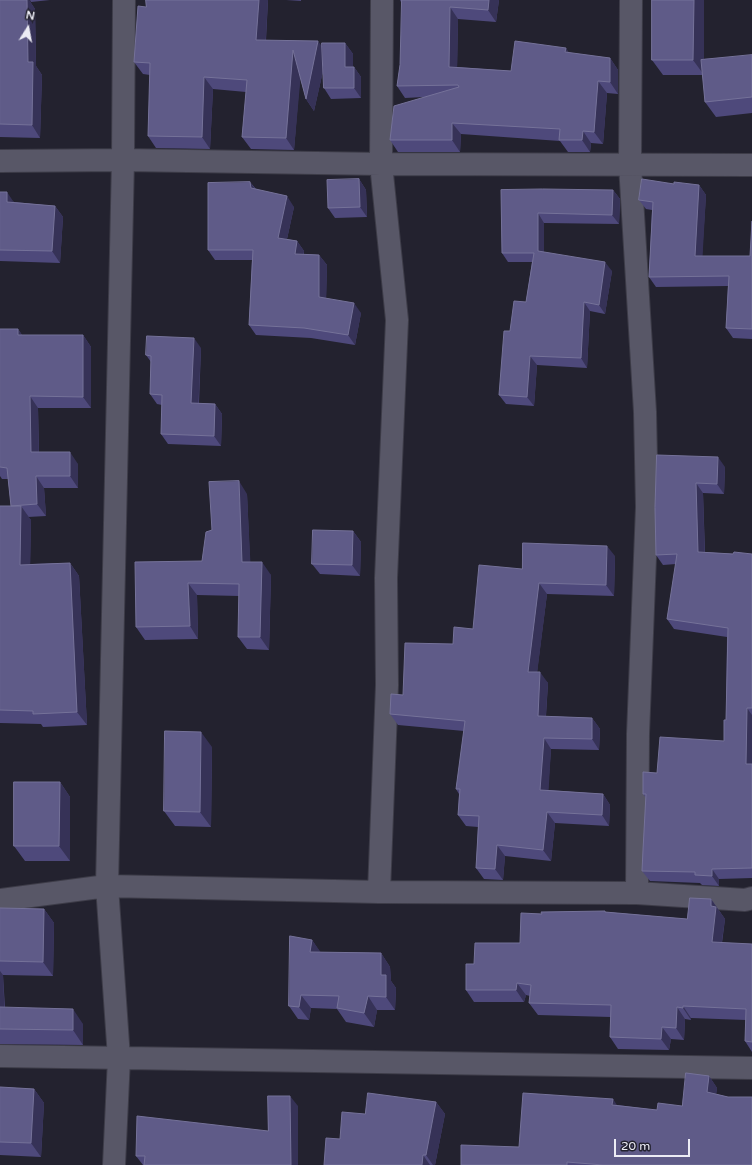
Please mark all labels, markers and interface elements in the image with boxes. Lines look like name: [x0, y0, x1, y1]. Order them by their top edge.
north arrow: [8, 8, 48, 48]
text: N: [25, 9, 36, 23]
scale bar: [616, 1131, 692, 1157]
text: 20 m: [621, 1139, 650, 1153]

